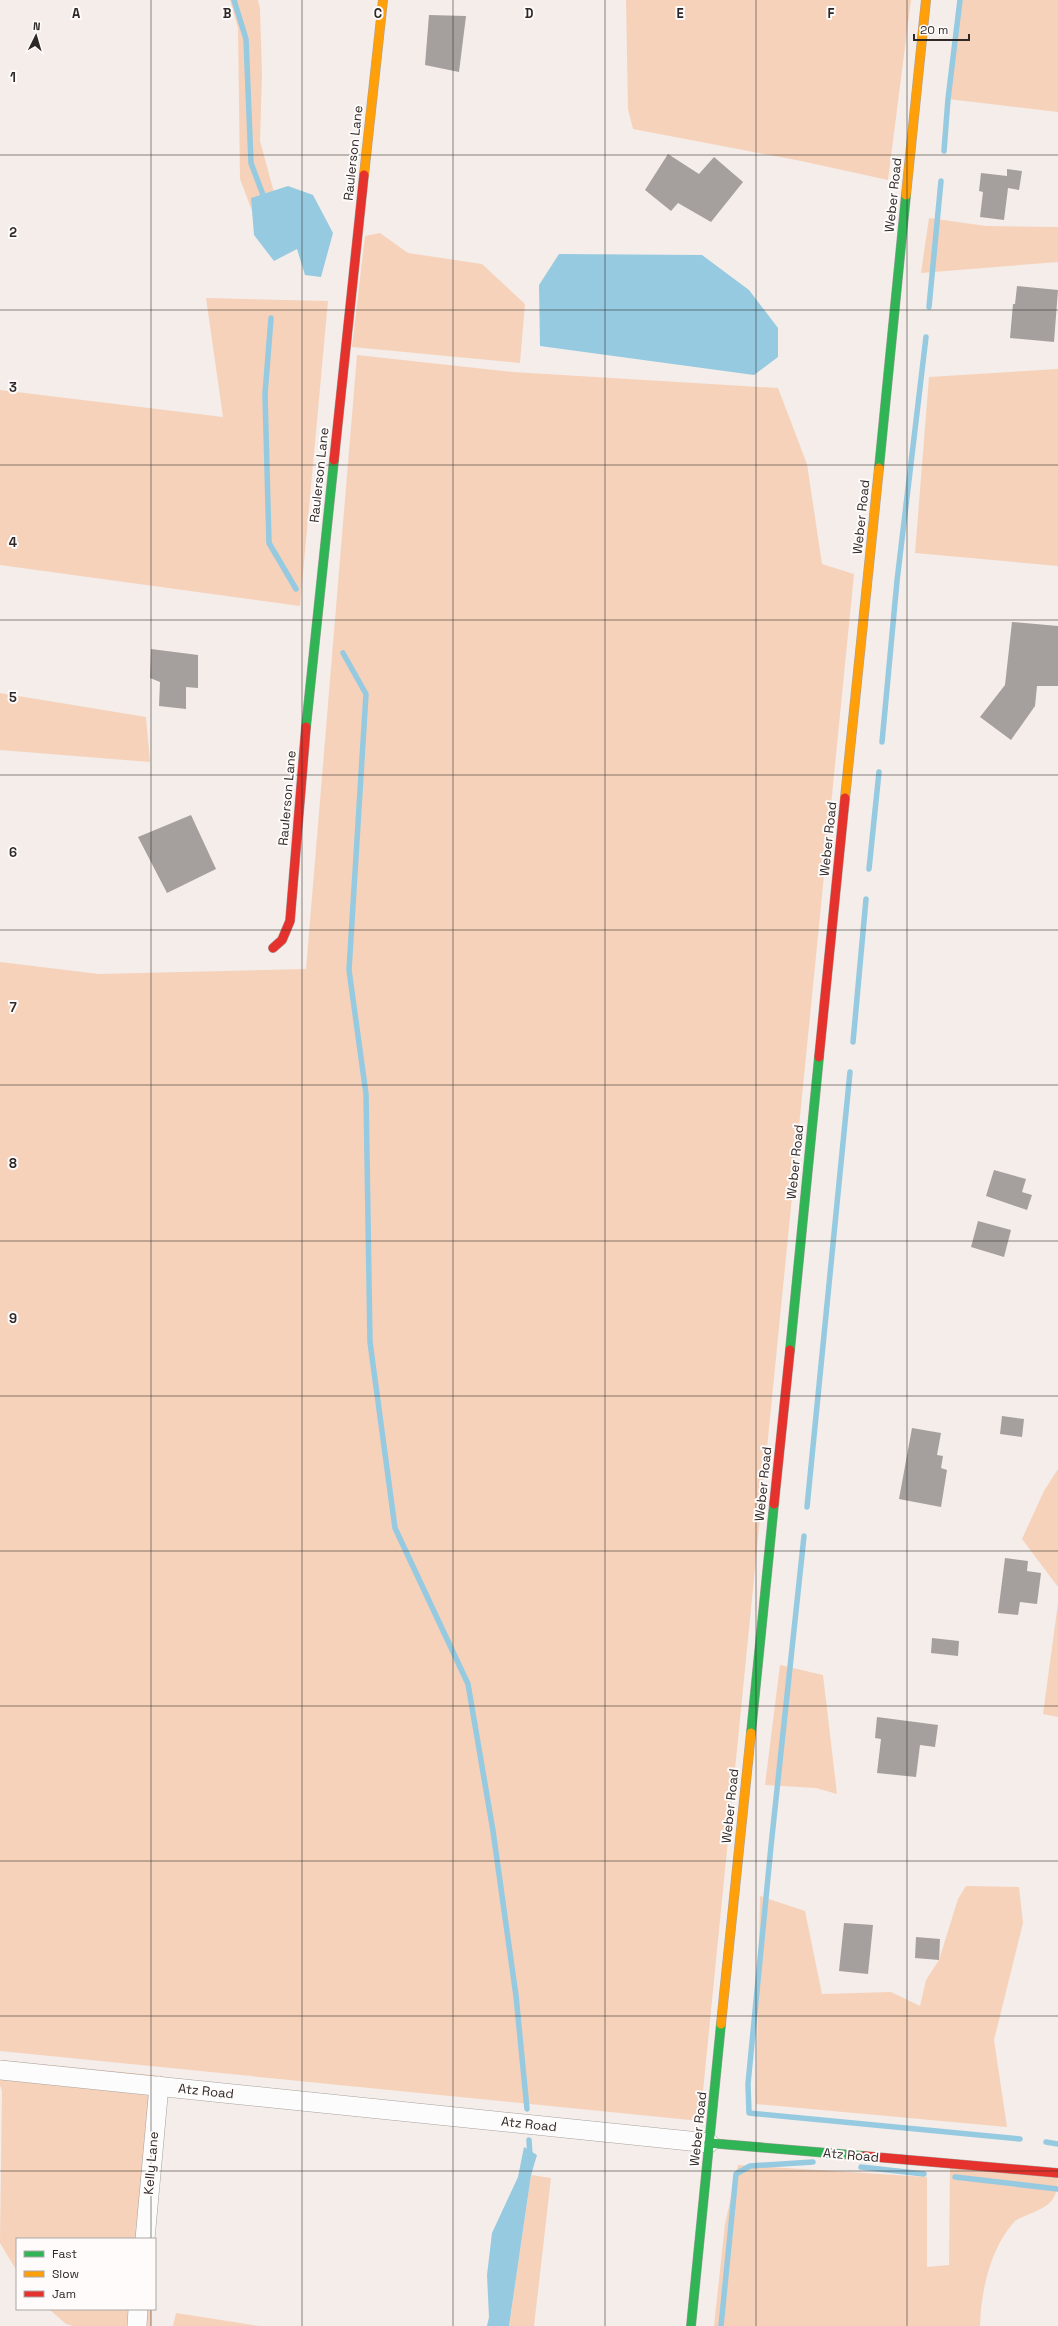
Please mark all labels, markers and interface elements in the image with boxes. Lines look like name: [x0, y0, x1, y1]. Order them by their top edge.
text: A: [72, 5, 81, 22]
text: B: [223, 5, 232, 22]
text: C: [374, 5, 382, 22]
text: D: [525, 5, 534, 22]
text: E: [676, 5, 684, 22]
text: F: [828, 5, 835, 22]
north arrow: [16, 16, 56, 56]
scale bar: [914, 16, 969, 42]
text: N: [33, 19, 41, 33]
text: 20 m: [920, 22, 948, 38]
text: 1: [10, 69, 16, 86]
street label: Raulerson Lane: [340, 105, 366, 201]
street label: Weber Road: [881, 157, 905, 233]
text: 2: [9, 224, 17, 241]
text: 3: [9, 379, 17, 396]
street label: Raulerson Lane: [306, 427, 332, 523]
street label: Weber Road: [849, 479, 873, 555]
text: 4: [9, 534, 17, 551]
text: 5: [9, 689, 17, 706]
street label: Raulerson Lane: [274, 750, 300, 846]
street label: Weber Road: [816, 801, 840, 877]
text: 6: [9, 844, 17, 861]
text: 7: [9, 999, 17, 1016]
street label: Weber Road: [783, 1124, 807, 1200]
text: 8: [9, 1155, 17, 1172]
text: 9: [9, 1310, 17, 1327]
street label: Weber Road: [751, 1446, 775, 1522]
street label: Weber Road: [718, 1768, 742, 1844]
street label: Atz Road: [177, 2080, 235, 2102]
street label: Weber Road: [686, 2091, 710, 2167]
street label: Atz Road: [500, 2113, 558, 2135]
street label: Kelly Lane: [140, 2131, 162, 2195]
street label: Atz Road: [822, 2144, 880, 2166]
legend: [16, 2238, 156, 2310]
text: Fast: [52, 2246, 77, 2262]
text: Slow: [52, 2266, 79, 2282]
text: Jam: [52, 2286, 76, 2302]

